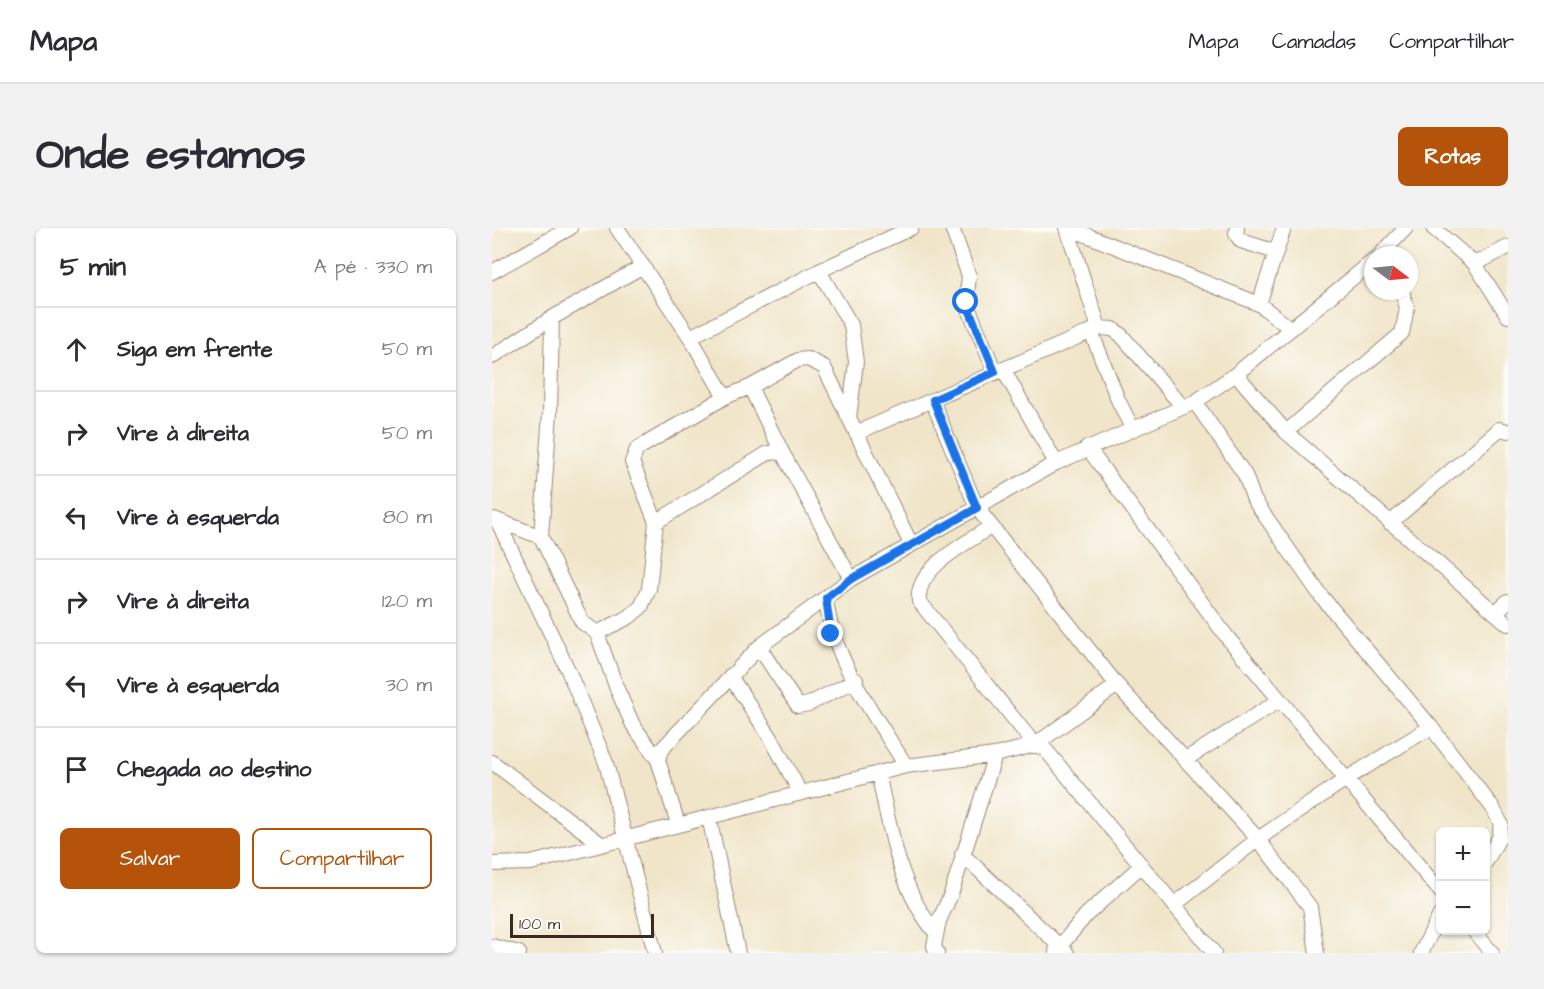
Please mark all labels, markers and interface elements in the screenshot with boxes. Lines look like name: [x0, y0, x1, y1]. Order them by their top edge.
text: Mapa: [30, 22, 97, 61]
text: Mapa: [1188, 27, 1239, 56]
text: Camadas: [1272, 27, 1356, 56]
text: Compartilhar: [1389, 27, 1514, 56]
text: Onde estamos: [36, 127, 306, 185]
button: Rotas: [1398, 127, 1508, 186]
north arrow: [1364, 246, 1418, 300]
text: 5 min: [60, 249, 126, 285]
text: A pé · 330 m: [314, 253, 432, 281]
route start: [952, 288, 978, 314]
icon: ahead: [60, 333, 93, 366]
text: Siga em frente: [117, 334, 273, 365]
text: 50 m: [382, 335, 432, 363]
icon: right: [60, 417, 93, 450]
text: Vire à direita: [117, 418, 249, 449]
text: 50 m: [382, 419, 432, 447]
icon: left: [60, 501, 93, 534]
text: Vire à esquerda: [117, 502, 279, 533]
text: 80 m: [383, 503, 432, 531]
icon: right: [60, 585, 93, 618]
text: Vire à direita: [117, 586, 249, 617]
text: 120 m: [382, 587, 432, 615]
route end: [817, 620, 843, 646]
icon: left: [60, 669, 93, 702]
text: Vire à esquerda: [117, 670, 279, 701]
text: 30 m: [386, 671, 432, 699]
icon: arrive: [60, 753, 93, 786]
text: Chegada ao destino: [117, 754, 311, 785]
map controls: [1436, 827, 1490, 935]
button: +: [1436, 827, 1490, 881]
button: Salvar: [60, 828, 240, 889]
button: Compartilhar: [252, 828, 432, 889]
button: −: [1436, 881, 1490, 935]
scale bar: [510, 911, 654, 938]
text: 100 m: [519, 913, 560, 935]

